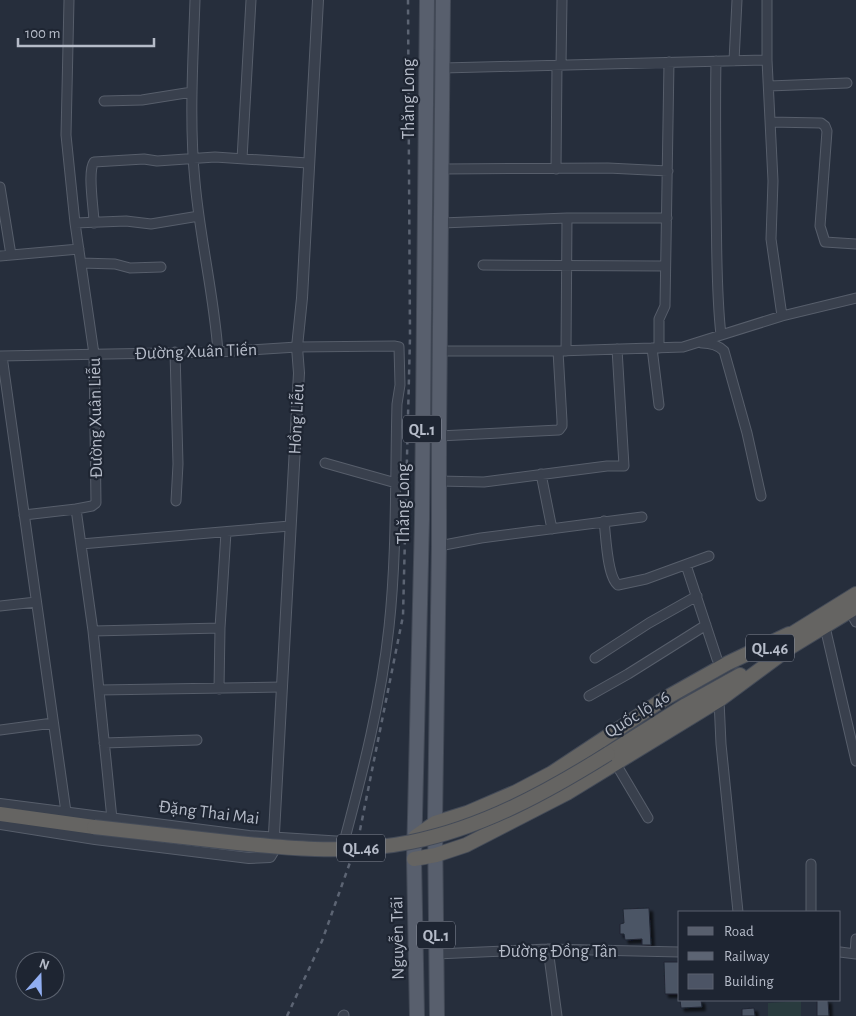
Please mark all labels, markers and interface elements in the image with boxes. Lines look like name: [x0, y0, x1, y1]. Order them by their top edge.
scale bar: [18, 15, 154, 47]
text: 100 m: [25, 26, 60, 41]
street label: Thăng Long: [400, 58, 418, 140]
street label: Đường Xuân Tiến: [135, 340, 257, 363]
street label: Đường Xuân Liễu: [84, 357, 106, 479]
street label: Hồng Liễu: [284, 383, 308, 455]
road number: QL.1: [403, 416, 441, 442]
street label: Thăng Long: [395, 463, 413, 545]
road number: QL.46: [746, 634, 794, 661]
street label: Quốc lộ 46: [601, 687, 673, 742]
street label: Đặng Thai Mai: [157, 798, 260, 828]
road number: QL.46: [337, 834, 385, 861]
street label: Nguyễn Trãi: [386, 896, 408, 980]
legend: [678, 911, 841, 1001]
road number: QL.1: [417, 922, 455, 948]
text: Road: [724, 924, 754, 939]
street label: Đường Đồng Tân: [499, 942, 617, 961]
text: Railway: [724, 949, 770, 964]
north arrow: [15, 951, 65, 1001]
text: N: [37, 956, 51, 973]
text: Building: [724, 974, 774, 989]

